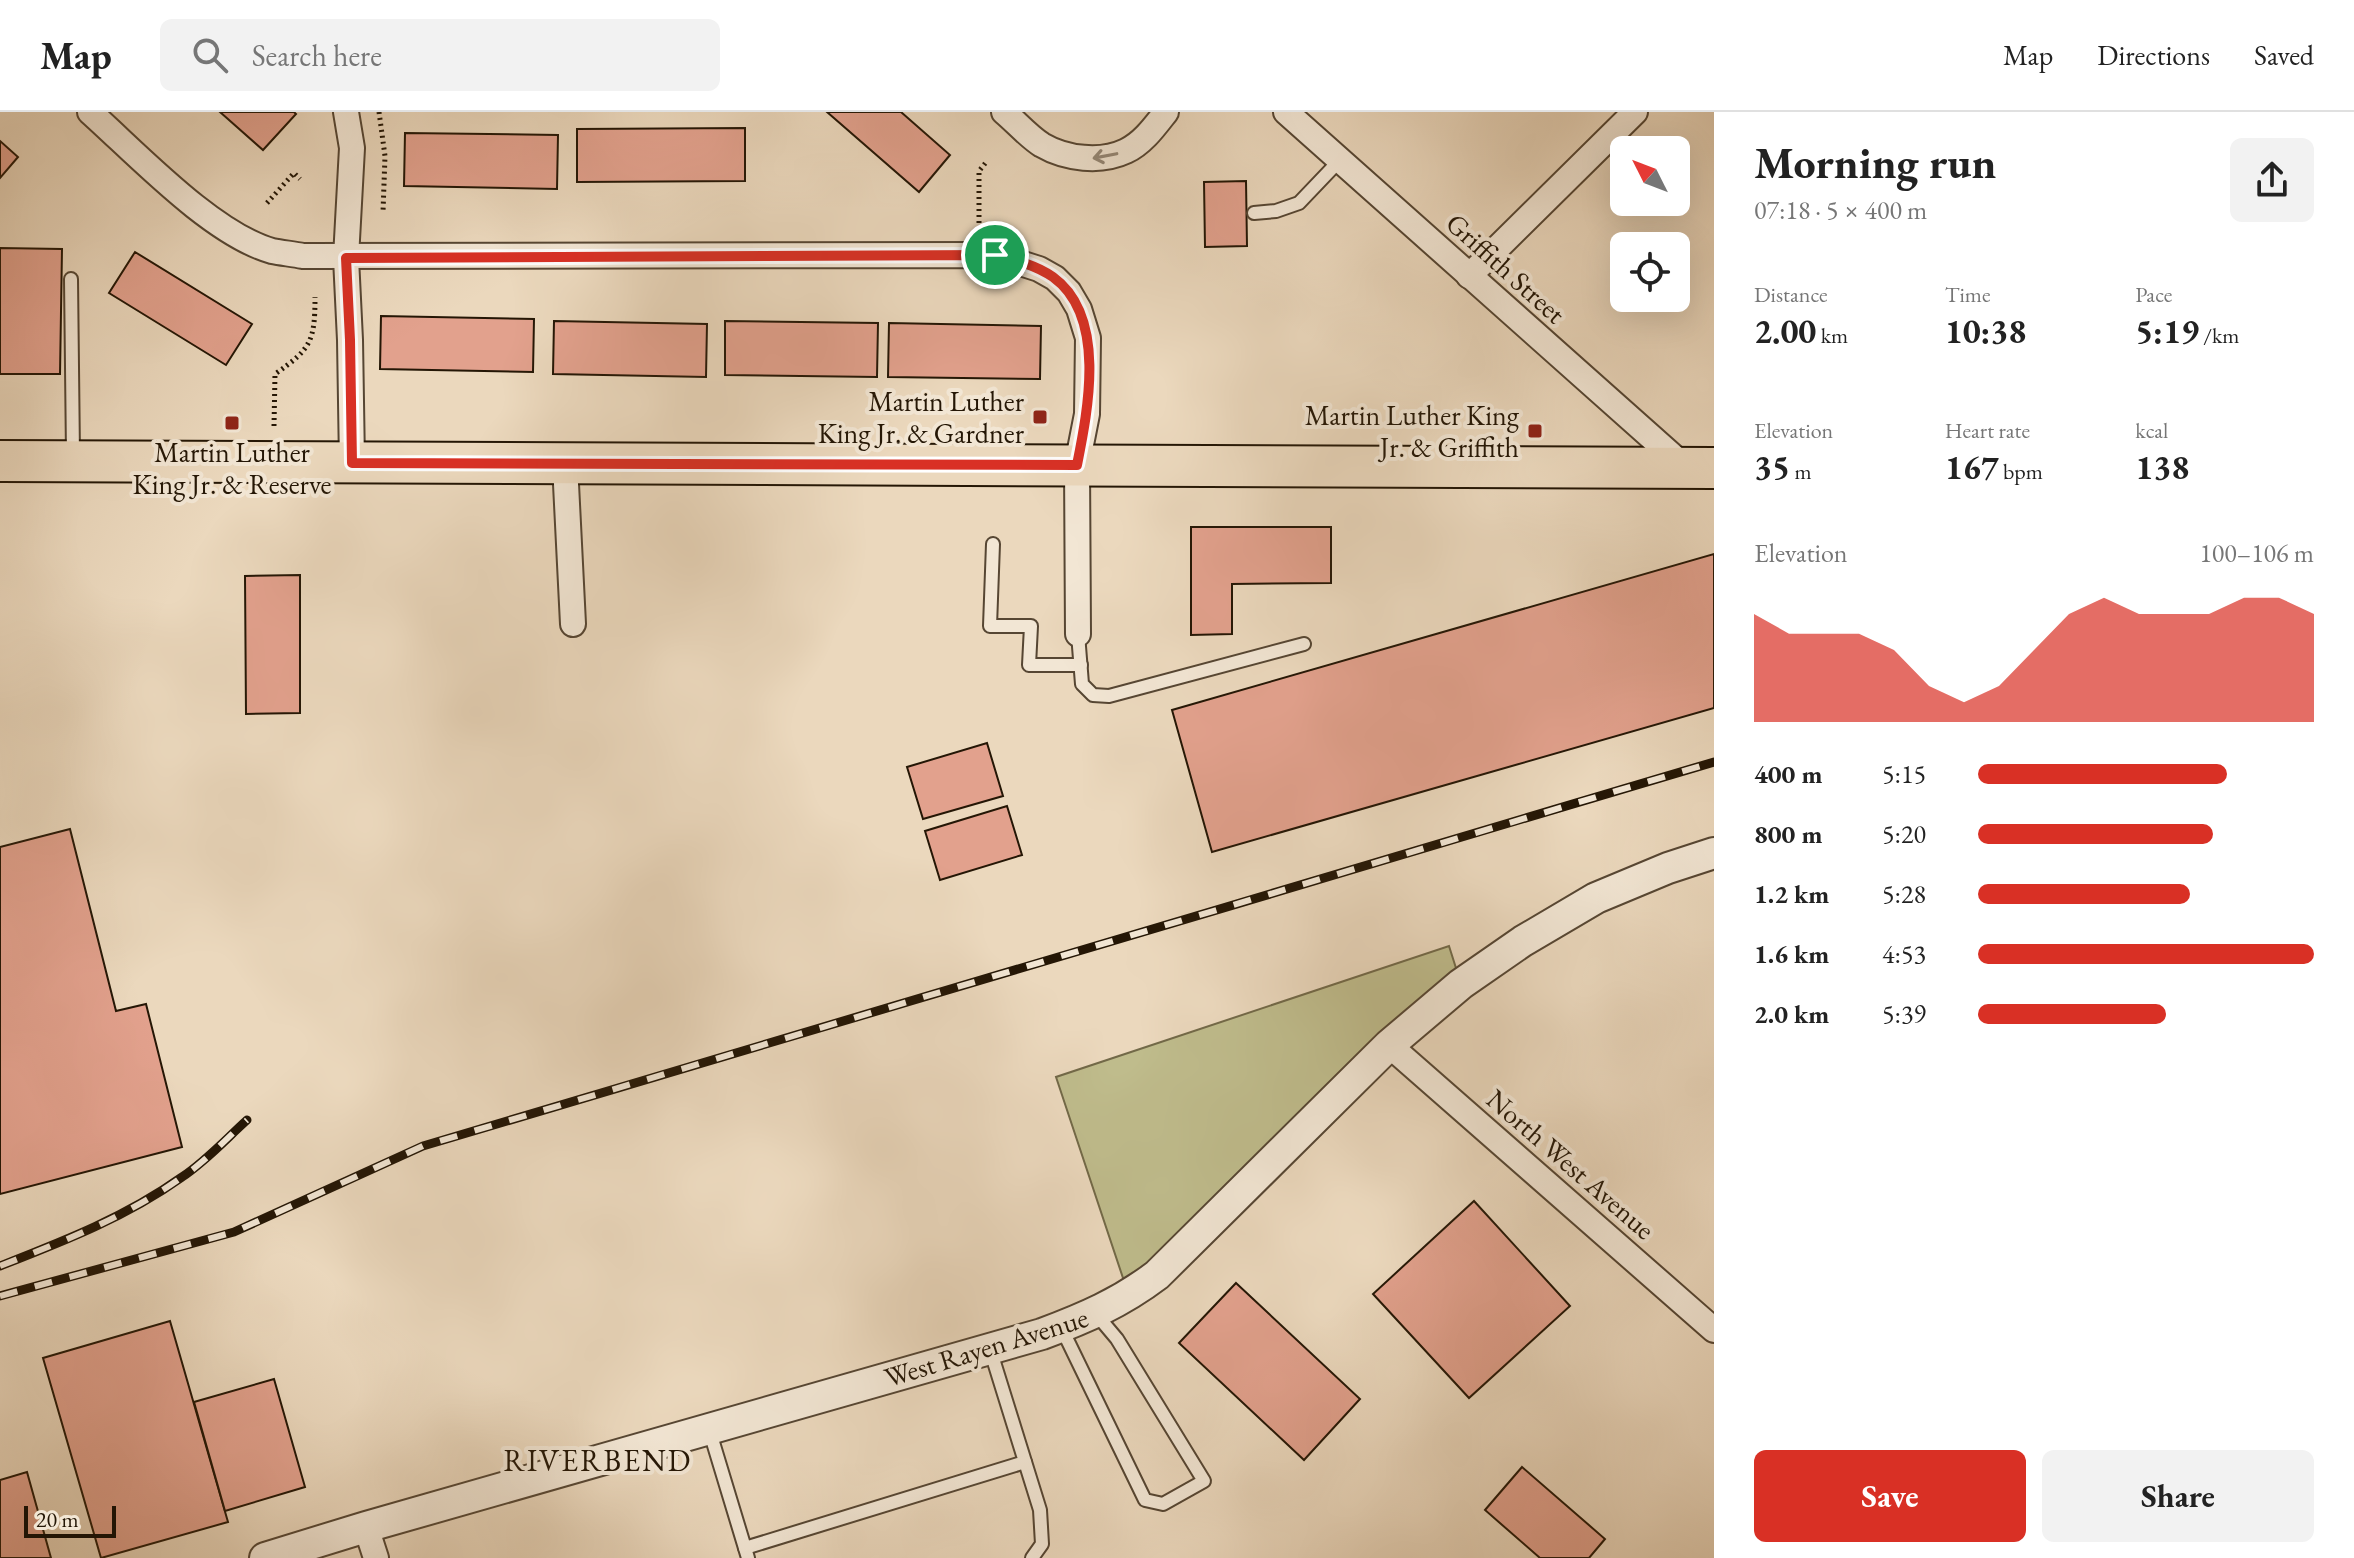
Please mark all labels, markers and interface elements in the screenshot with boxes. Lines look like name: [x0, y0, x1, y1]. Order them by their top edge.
search box: [160, 19, 720, 91]
text: Map: [40, 31, 112, 80]
icon: search: [188, 33, 232, 77]
text: Search here: [252, 36, 382, 75]
text: Map: [2003, 37, 2053, 73]
text: Directions: [2097, 37, 2210, 73]
text: Saved: [2254, 37, 2314, 73]
text: Morning run: [1754, 134, 1996, 191]
north arrow: [1610, 136, 1690, 216]
map controls: [1610, 136, 1690, 312]
button: share: [2230, 138, 2314, 222]
one-way arrow: [1093, 149, 1119, 164]
text: 07:18 · 5 × 400 m: [1754, 193, 1927, 227]
street label: Griffith Street: [1439, 205, 1573, 331]
pin: [961, 221, 1029, 289]
button: locate: [1610, 232, 1690, 312]
icon: arrive: [973, 233, 1017, 277]
text: Distance: [1754, 280, 1827, 309]
text: Time: [1945, 280, 1990, 309]
text: Pace: [2135, 280, 2172, 309]
text: 2.00: [1754, 309, 1816, 353]
text: 10:38: [1945, 309, 2026, 353]
text: 5:19: [2135, 309, 2199, 353]
text: km: [1816, 321, 1848, 350]
text: /km: [2199, 321, 2240, 350]
place label: Martin Luther King Jr. & Gardner: [818, 383, 1025, 451]
place label: Martin Luther King Jr. & Griffith: [1305, 397, 1520, 465]
marker: Martin Luther King Jr. & Gardner: [1031, 408, 1049, 426]
marker: Martin Luther King Jr. & Reserve: [223, 414, 241, 432]
text: Elevation: [1754, 416, 1833, 445]
text: Heart rate: [1945, 416, 2030, 445]
text: kcal: [2135, 416, 2168, 445]
marker: Martin Luther King Jr. & Griffith: [1526, 422, 1544, 440]
place label: Martin Luther King Jr. & Reserve: [133, 434, 332, 502]
text: 35: [1754, 445, 1790, 489]
text: 167: [1945, 445, 1999, 489]
text: 138: [2135, 445, 2189, 489]
text: m: [1790, 457, 1812, 486]
text: bpm: [1999, 457, 2043, 486]
text: Elevation: [1754, 536, 1848, 570]
text: 100–106 m: [2199, 536, 2314, 570]
text: 400 m: [1754, 757, 1822, 791]
text: 5:15: [1882, 757, 1926, 791]
text: 800 m: [1754, 817, 1822, 851]
text: 5:20: [1882, 817, 1926, 851]
text: 1.2 km: [1754, 877, 1829, 911]
text: 5:28: [1882, 877, 1926, 911]
text: 1.6 km: [1754, 937, 1829, 971]
text: 4:53: [1882, 937, 1926, 971]
text: 2.0 km: [1754, 997, 1829, 1031]
text: 5:39: [1882, 997, 1926, 1031]
street label: North West Avenue: [1479, 1081, 1663, 1247]
street label: West Rayen Avenue: [880, 1299, 1092, 1395]
district label: RIVERBEND: [504, 1441, 692, 1480]
button: Save: [1754, 1450, 2026, 1542]
button: Share: [2042, 1450, 2314, 1542]
scale bar: [24, 1502, 116, 1538]
text: 20 m: [36, 1505, 79, 1534]

